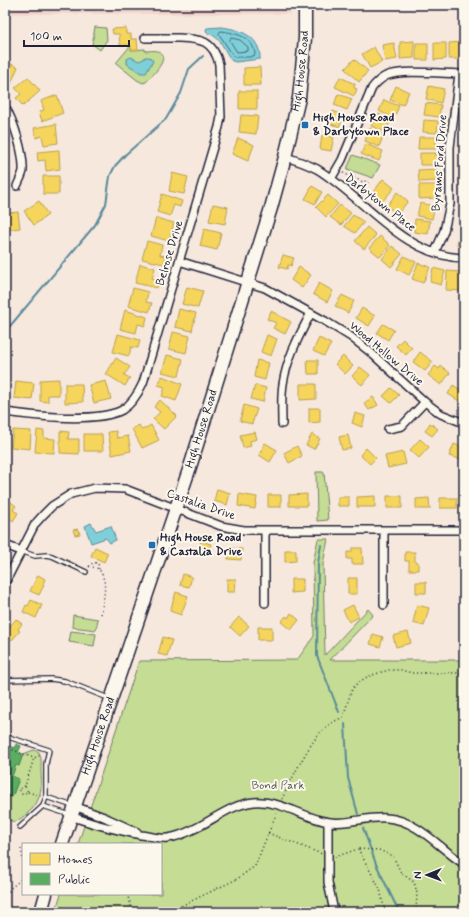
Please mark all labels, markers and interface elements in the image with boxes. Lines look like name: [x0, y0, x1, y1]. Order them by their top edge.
scale bar: [24, 22, 129, 48]
text: 100 m: [30, 29, 62, 45]
street label: High House Road: [288, 31, 313, 113]
place label: High House Road & Darbytown Place: [313, 110, 410, 140]
street label: Byrams Ford Drive: [429, 114, 451, 212]
marker: High House Road & Darbytown Place: [300, 120, 310, 130]
street label: Darbytown Place: [341, 170, 419, 236]
street label: Belrose Drive: [152, 218, 188, 288]
street label: Wood Hollow Drive: [345, 318, 427, 390]
street label: High House Road: [182, 388, 222, 470]
street label: Castalia Drive: [164, 486, 238, 524]
place label: High House Road & Castalia Drive: [160, 530, 243, 560]
marker: High House Road & Castalia Drive: [147, 540, 157, 550]
street label: High House Road: [78, 695, 119, 777]
park label: Bond Park: [252, 778, 304, 794]
legend: [22, 843, 162, 895]
text: Homes: [58, 852, 93, 868]
north arrow: [407, 855, 447, 895]
text: N: [411, 871, 425, 879]
text: Public: [58, 872, 90, 888]

